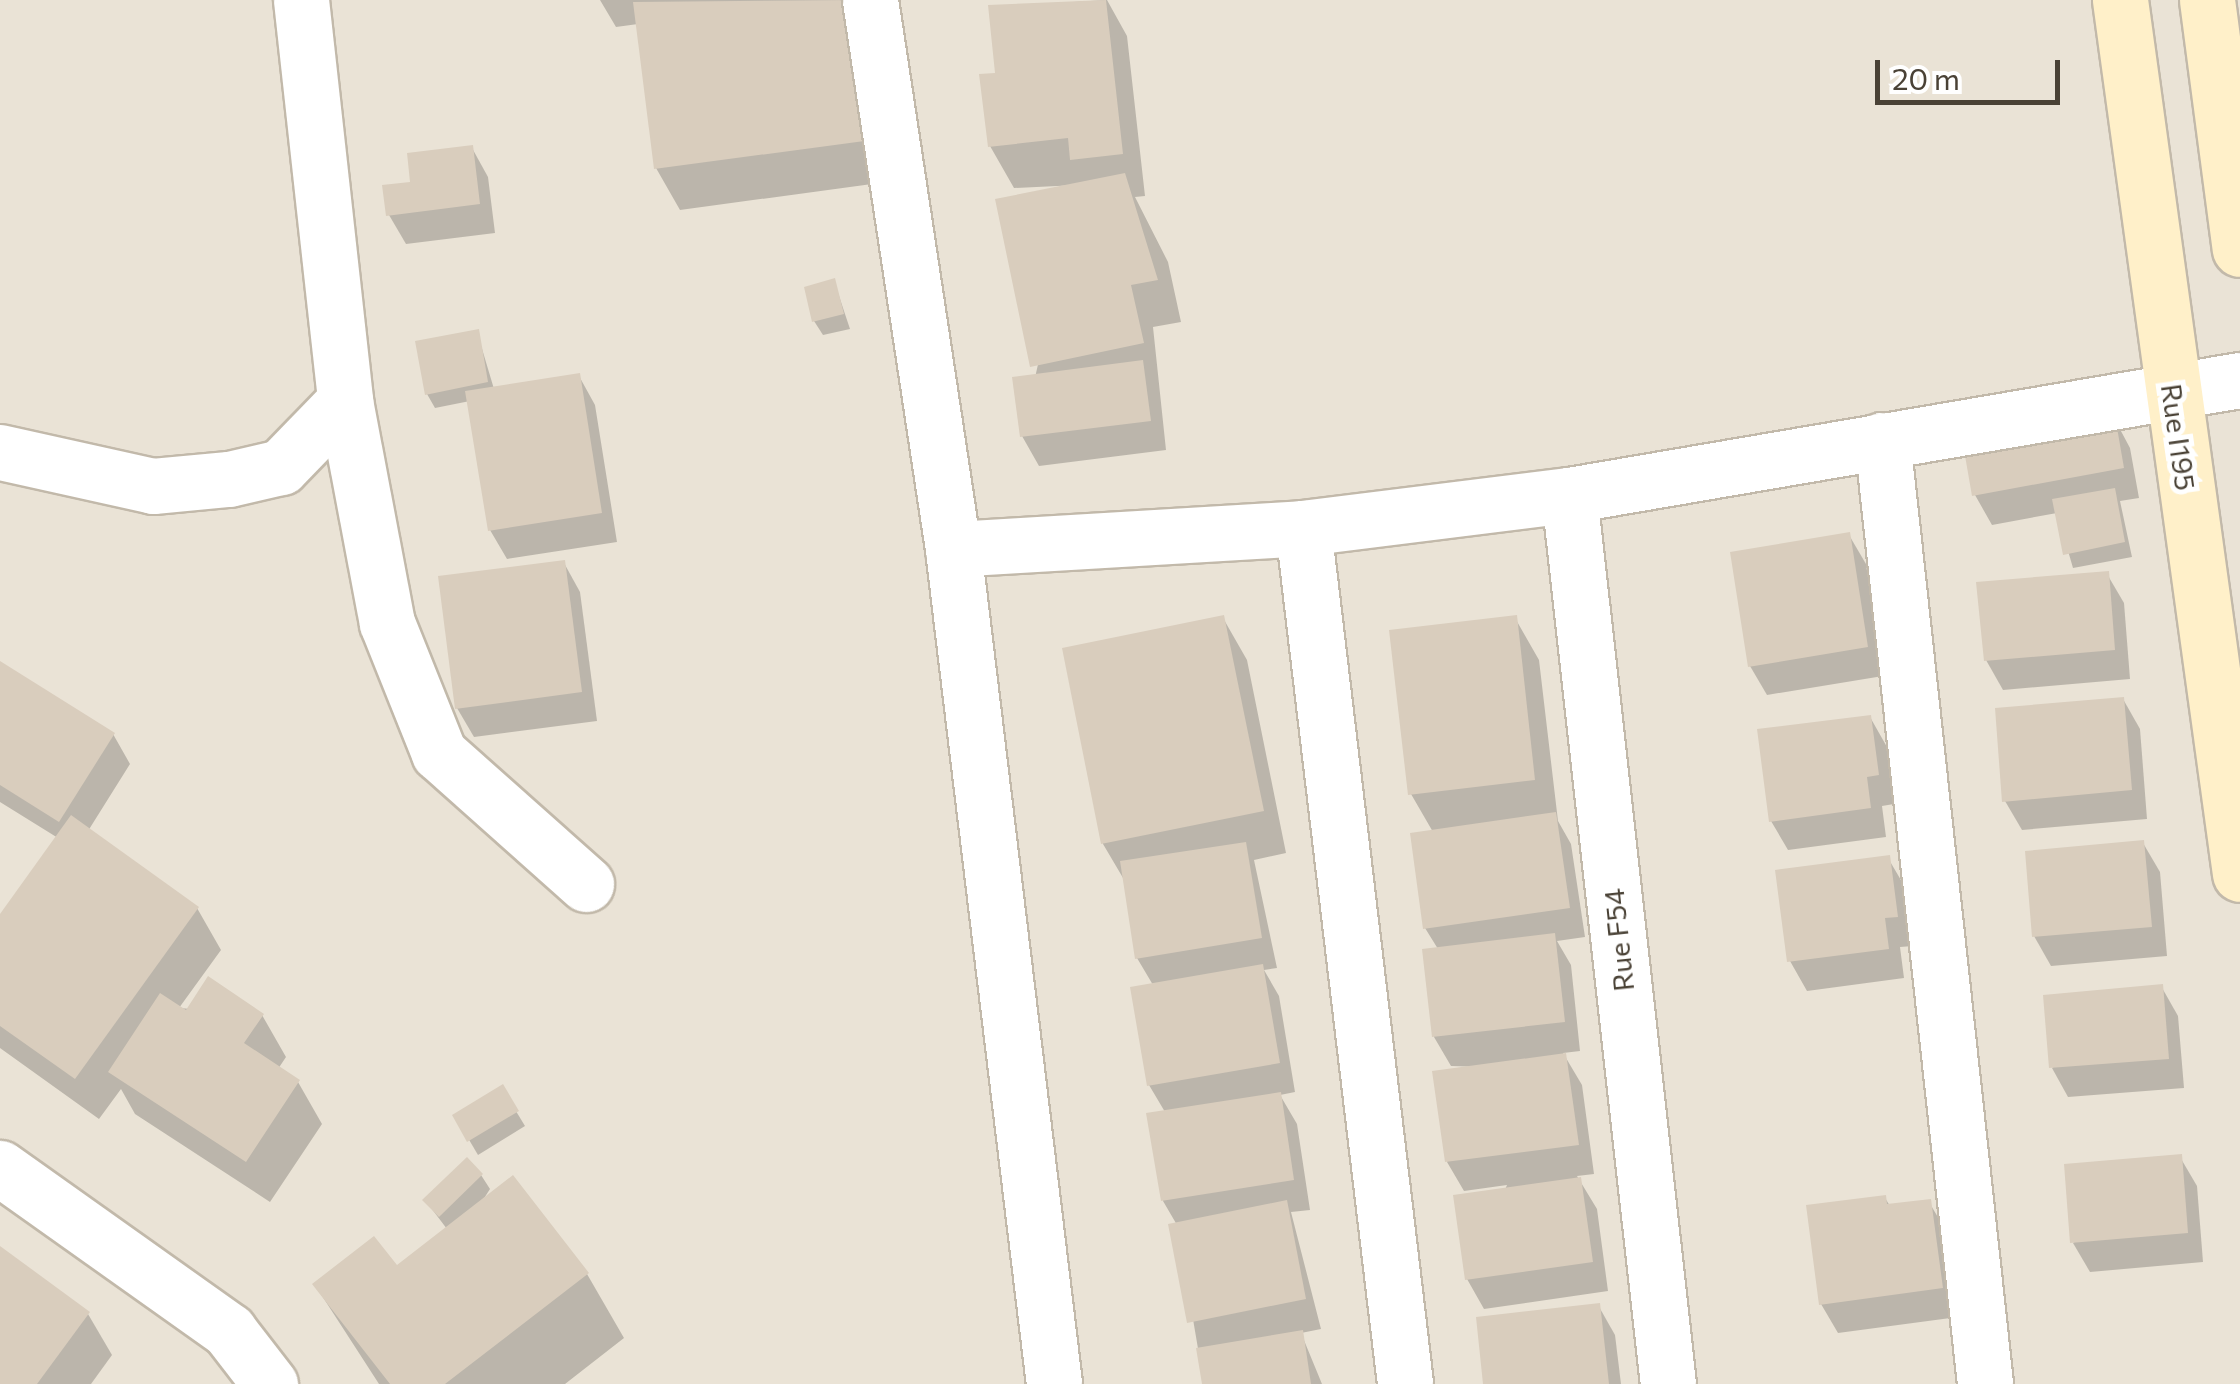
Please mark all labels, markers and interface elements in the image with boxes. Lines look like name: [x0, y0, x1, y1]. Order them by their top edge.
scale bar: [1880, 40, 2065, 102]
text: 20 m: [1892, 59, 1960, 96]
street label: Rue I195: [2155, 382, 2203, 492]
street label: Rue F54: [1596, 887, 1640, 993]

